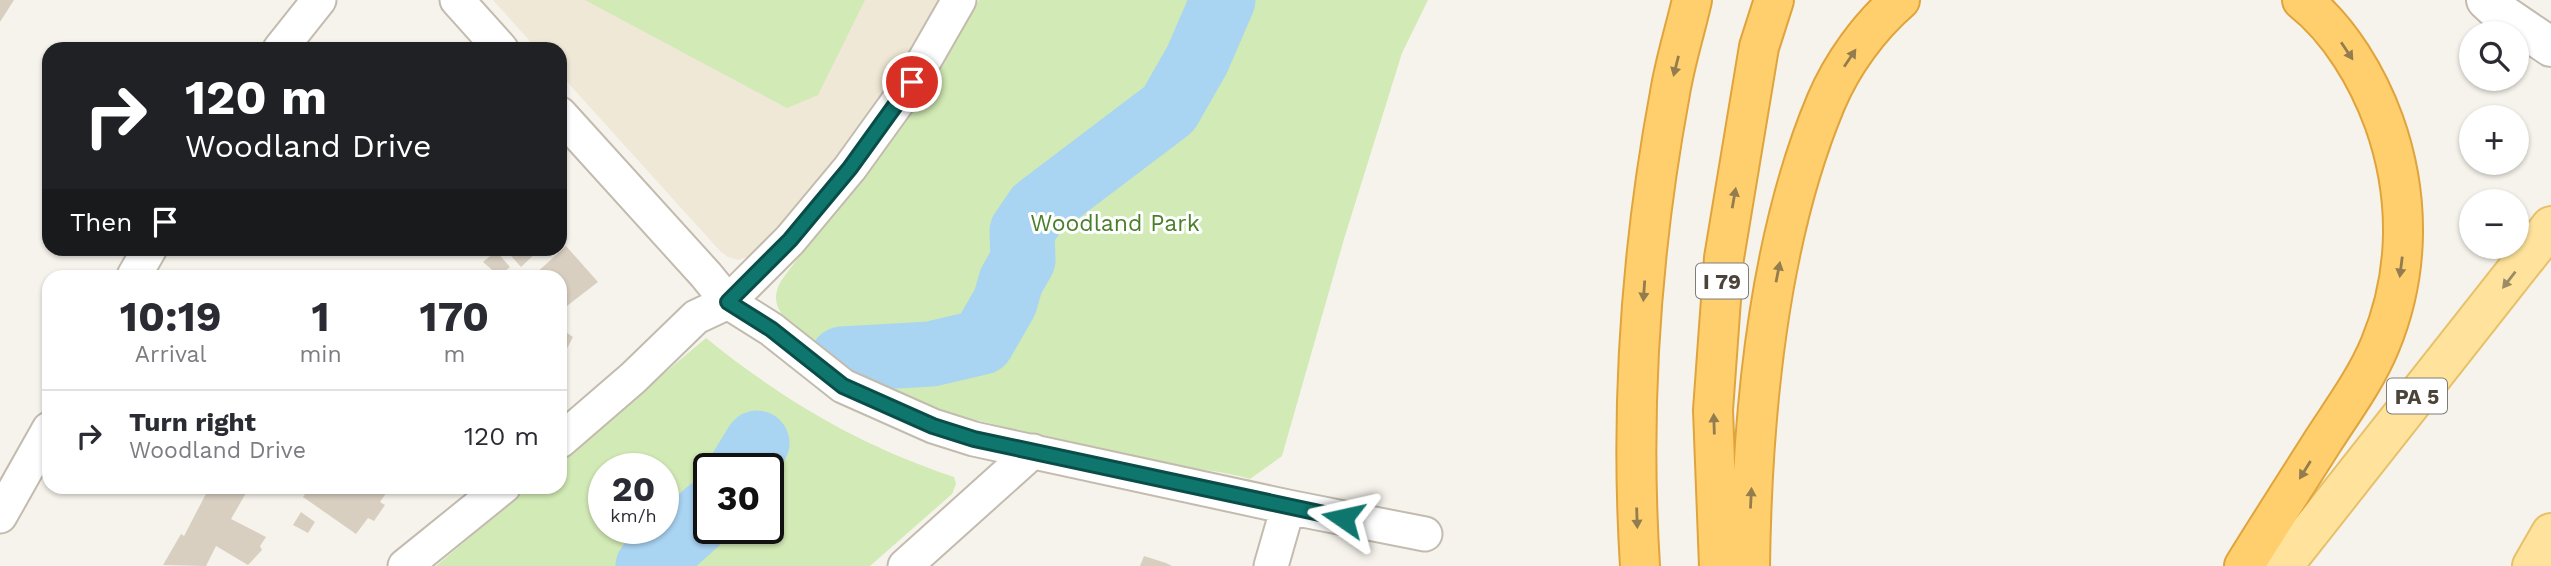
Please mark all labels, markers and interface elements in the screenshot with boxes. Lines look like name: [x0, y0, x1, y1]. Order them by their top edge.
map controls: [2459, 21, 2529, 259]
button: search: [2459, 21, 2529, 91]
one-way arrow: [2340, 42, 2353, 61]
one-way arrow: [1844, 48, 1857, 68]
pin: [882, 52, 942, 112]
one-way arrow: [1670, 55, 1681, 77]
icon: arrive: [893, 63, 931, 101]
text: 120 m: [185, 68, 327, 126]
icon: right: [70, 70, 161, 161]
button: +: [2459, 105, 2529, 175]
text: Woodland Drive: [185, 127, 431, 165]
one-way arrow: [1729, 187, 1740, 209]
button: −: [2459, 189, 2529, 259]
icon: arrive: [146, 203, 184, 241]
text: Then: [70, 207, 132, 237]
park label: Woodland Park: [1030, 210, 1200, 237]
one-way arrow: [2395, 256, 2406, 278]
one-way arrow: [1773, 261, 1784, 283]
road number: I 79: [1696, 264, 1748, 298]
one-way arrow: [2501, 270, 2516, 288]
one-way arrow: [1638, 280, 1649, 302]
text: 10:19: [120, 292, 222, 341]
text: 1: [312, 292, 330, 341]
text: 170: [420, 292, 489, 341]
text: Arrival: [135, 341, 207, 368]
text: min: [299, 341, 342, 368]
text: m: [443, 341, 465, 368]
road number: PA 5: [2387, 378, 2447, 414]
text: Turn right: [129, 407, 256, 437]
one-way arrow: [1708, 413, 1719, 435]
icon: right: [70, 417, 108, 455]
text: 120 m: [464, 421, 539, 451]
text: Woodland Drive: [129, 437, 306, 464]
speed limit sign: 30: [693, 453, 784, 544]
one-way arrow: [2298, 460, 2311, 480]
text: 20: [612, 468, 655, 510]
position arrow: [1306, 481, 1380, 555]
one-way arrow: [1746, 487, 1757, 509]
text: km/h: [610, 505, 657, 526]
one-way arrow: [1632, 508, 1643, 530]

